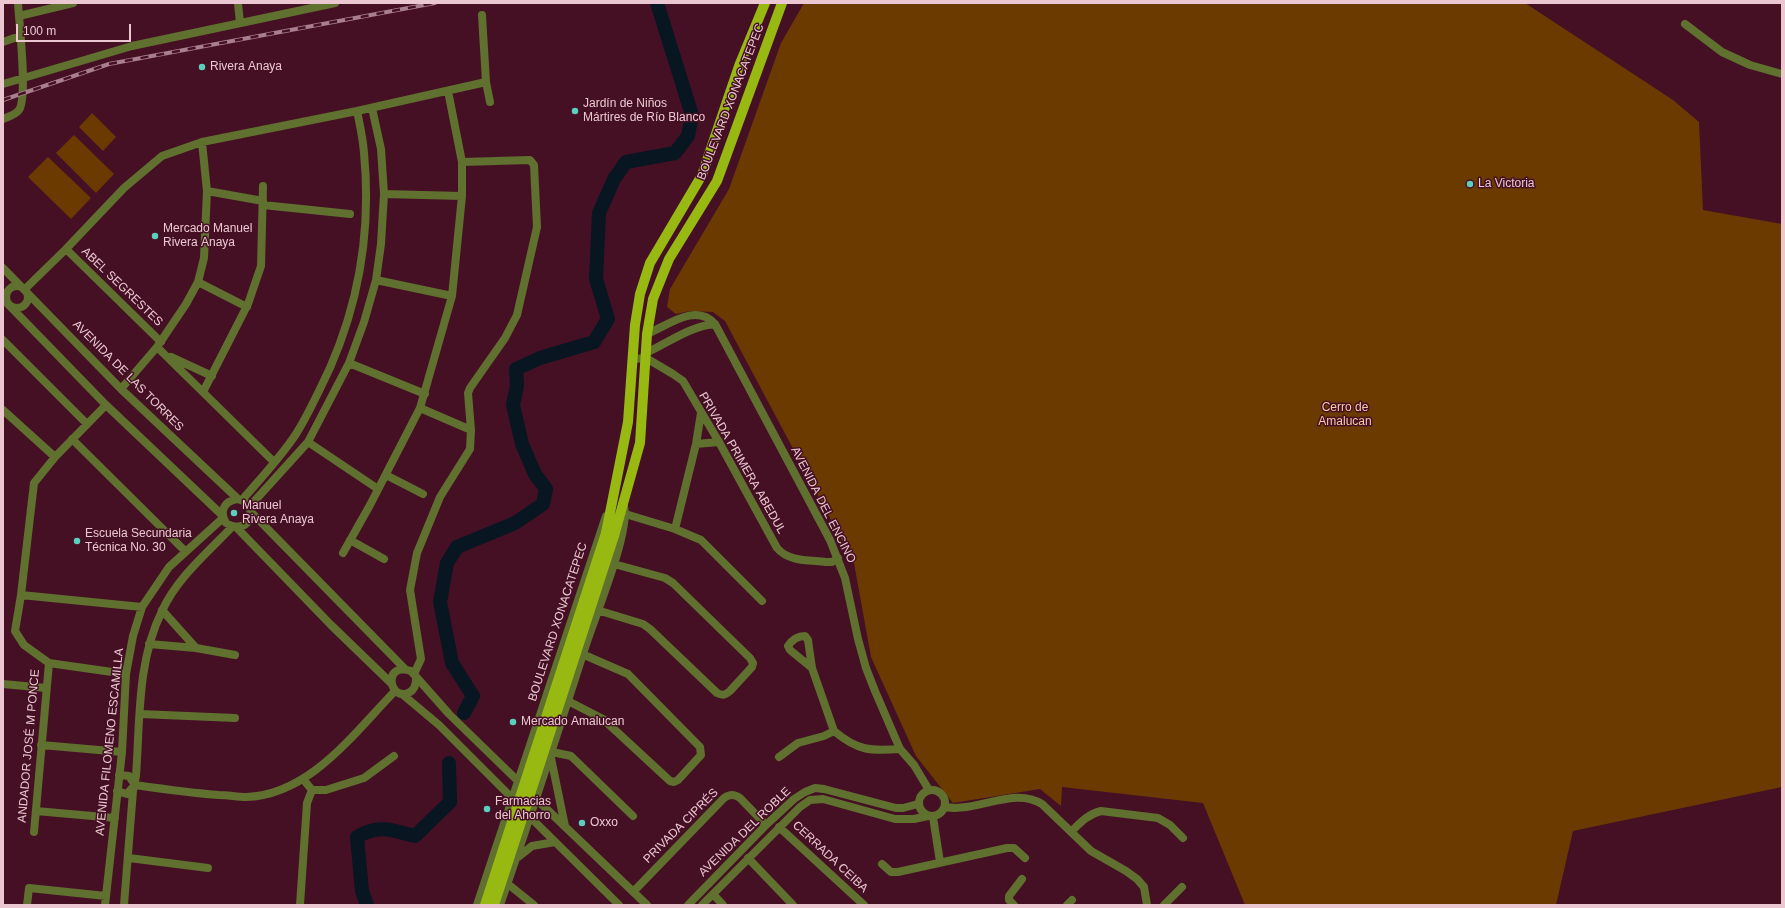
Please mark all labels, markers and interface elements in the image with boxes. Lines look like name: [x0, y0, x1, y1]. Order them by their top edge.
scale bar: [18, 16, 133, 42]
street label: BOULEVARD XONACATEPEC: [694, 22, 768, 182]
text: 100 m: [23, 24, 56, 38]
place label: Rivera Anaya: [210, 60, 282, 74]
marker: Rivera Anaya: [197, 62, 207, 72]
place label: Jardín de Niños Mártires de Río Blanco: [583, 97, 705, 125]
marker: Jardín de Niños Mártires de Río Blanco: [570, 106, 580, 116]
place label: La Victoria: [1478, 177, 1534, 191]
marker: La Victoria: [1465, 179, 1475, 189]
place label: Mercado Manuel Rivera Anaya: [163, 222, 252, 250]
marker: Mercado Manuel Rivera Anaya: [150, 231, 160, 241]
street label: ABEL SEGRESTES: [78, 245, 166, 329]
street label: AVENIDA DE LAS TORRES: [70, 318, 186, 434]
street label: PRIVADA PRIMERA ABEDUL: [695, 390, 789, 536]
park label: Cerro de Amalucan: [1318, 401, 1372, 429]
street label: AVENIDA DEL ENCINO: [787, 444, 859, 566]
place label: Manuel Rivera Anaya: [242, 499, 314, 527]
marker: Manuel Rivera Anaya: [229, 508, 239, 518]
place label: Escuela Secundaria Técnica No. 30: [85, 527, 192, 555]
marker: Escuela Secundaria Técnica No. 30: [72, 536, 82, 546]
street label: BOULEVARD XONACATEPEC: [525, 541, 591, 703]
street label: AVENIDA FILOMENO ESCAMILLA: [93, 648, 127, 836]
street label: ANDADOR JOSÉ M PONCE: [15, 669, 43, 823]
place label: Mercado Amalucan: [521, 715, 624, 729]
marker: Mercado Amalucan: [508, 717, 518, 727]
street label: AVENIDA DEL ROBLE: [696, 784, 794, 880]
street label: PRIVADA CIPRÉS: [641, 786, 721, 866]
place label: Farmacias del Ahorro: [495, 795, 551, 823]
marker: Farmacias del Ahorro: [482, 804, 492, 814]
place label: Oxxo: [590, 816, 618, 830]
marker: Oxxo: [577, 818, 587, 828]
street label: CERRADA CEIBA: [789, 818, 871, 896]

